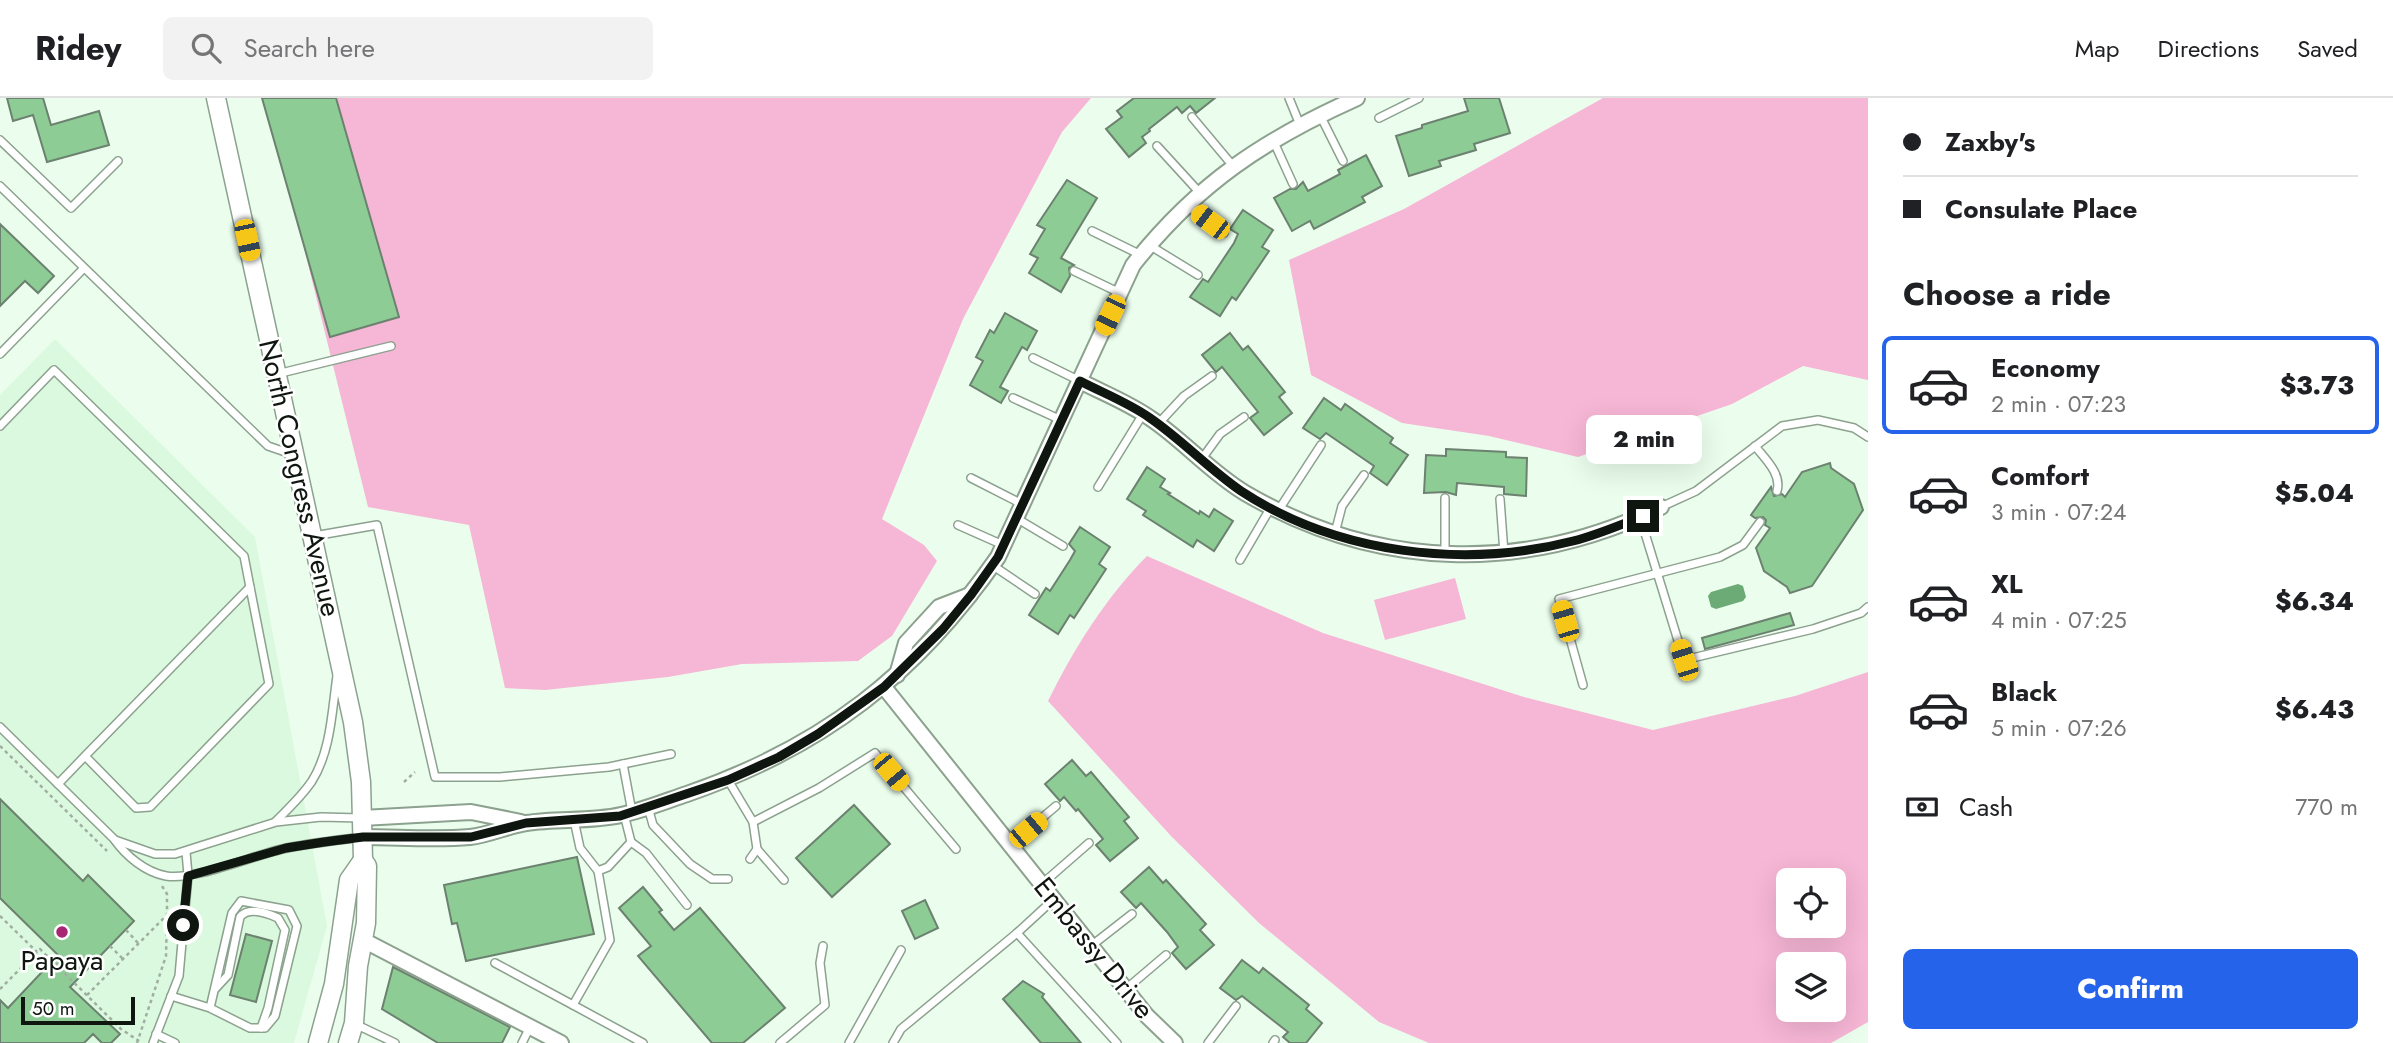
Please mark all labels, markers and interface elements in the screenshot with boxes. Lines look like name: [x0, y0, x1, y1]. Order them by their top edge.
search box: [163, 17, 653, 80]
text: Ridey: [35, 25, 121, 72]
icon: search: [187, 29, 225, 67]
text: Search here: [243, 29, 375, 67]
text: Map: [2075, 31, 2120, 66]
text: Directions: [2158, 31, 2259, 66]
text: Saved: [2297, 31, 2358, 66]
text: Zaxby's: [1945, 123, 2035, 161]
text: Consulate Place: [1945, 190, 2137, 228]
car: [1187, 201, 1234, 243]
car: [233, 217, 262, 263]
text: Choose a ride: [1903, 271, 2111, 317]
car: [1092, 292, 1129, 338]
street label: North Congress Avenue: [248, 335, 352, 621]
text: Economy: [1991, 349, 2100, 387]
icon: car: [1907, 354, 1970, 417]
text: $3.73: [2280, 366, 2354, 404]
text: 2 min · 07:23: [1991, 387, 2126, 421]
callout: 2 min: [1585, 414, 1701, 464]
text: 2 min: [1613, 422, 1675, 456]
text: Comfort: [1991, 457, 2089, 495]
icon: car: [1907, 462, 1970, 525]
text: $5.04: [2275, 474, 2354, 512]
text: 3 min · 07:24: [1991, 495, 2126, 529]
route end: [1627, 500, 1659, 532]
text: XL: [1991, 565, 2023, 603]
icon: car: [1907, 570, 1970, 633]
text: $6.34: [2275, 582, 2354, 620]
car: [1550, 598, 1581, 644]
text: 4 min · 07:25: [1991, 603, 2127, 637]
car: [1668, 637, 1701, 683]
text: Black: [1991, 673, 2057, 711]
icon: car: [1907, 678, 1970, 741]
text: $6.43: [2275, 690, 2354, 728]
text: 5 min · 07:26: [1991, 711, 2127, 745]
car: [870, 749, 913, 795]
icon: cash: [1903, 788, 1941, 826]
text: Cash: [1959, 788, 2013, 826]
text: 770 m: [2295, 790, 2358, 824]
car: [1006, 808, 1051, 852]
street label: Embassy Drive: [1024, 868, 1164, 1028]
map controls: [1776, 868, 1846, 1022]
button: locate: [1776, 868, 1846, 938]
route start: [167, 909, 199, 941]
marker: Papaya: [54, 924, 70, 940]
place label: Papaya: [20, 940, 104, 981]
button: Confirm: [1903, 949, 2358, 1029]
button: layers: [1776, 952, 1846, 1022]
scale bar: [21, 994, 135, 1026]
text: 50 m: [32, 995, 75, 1022]

